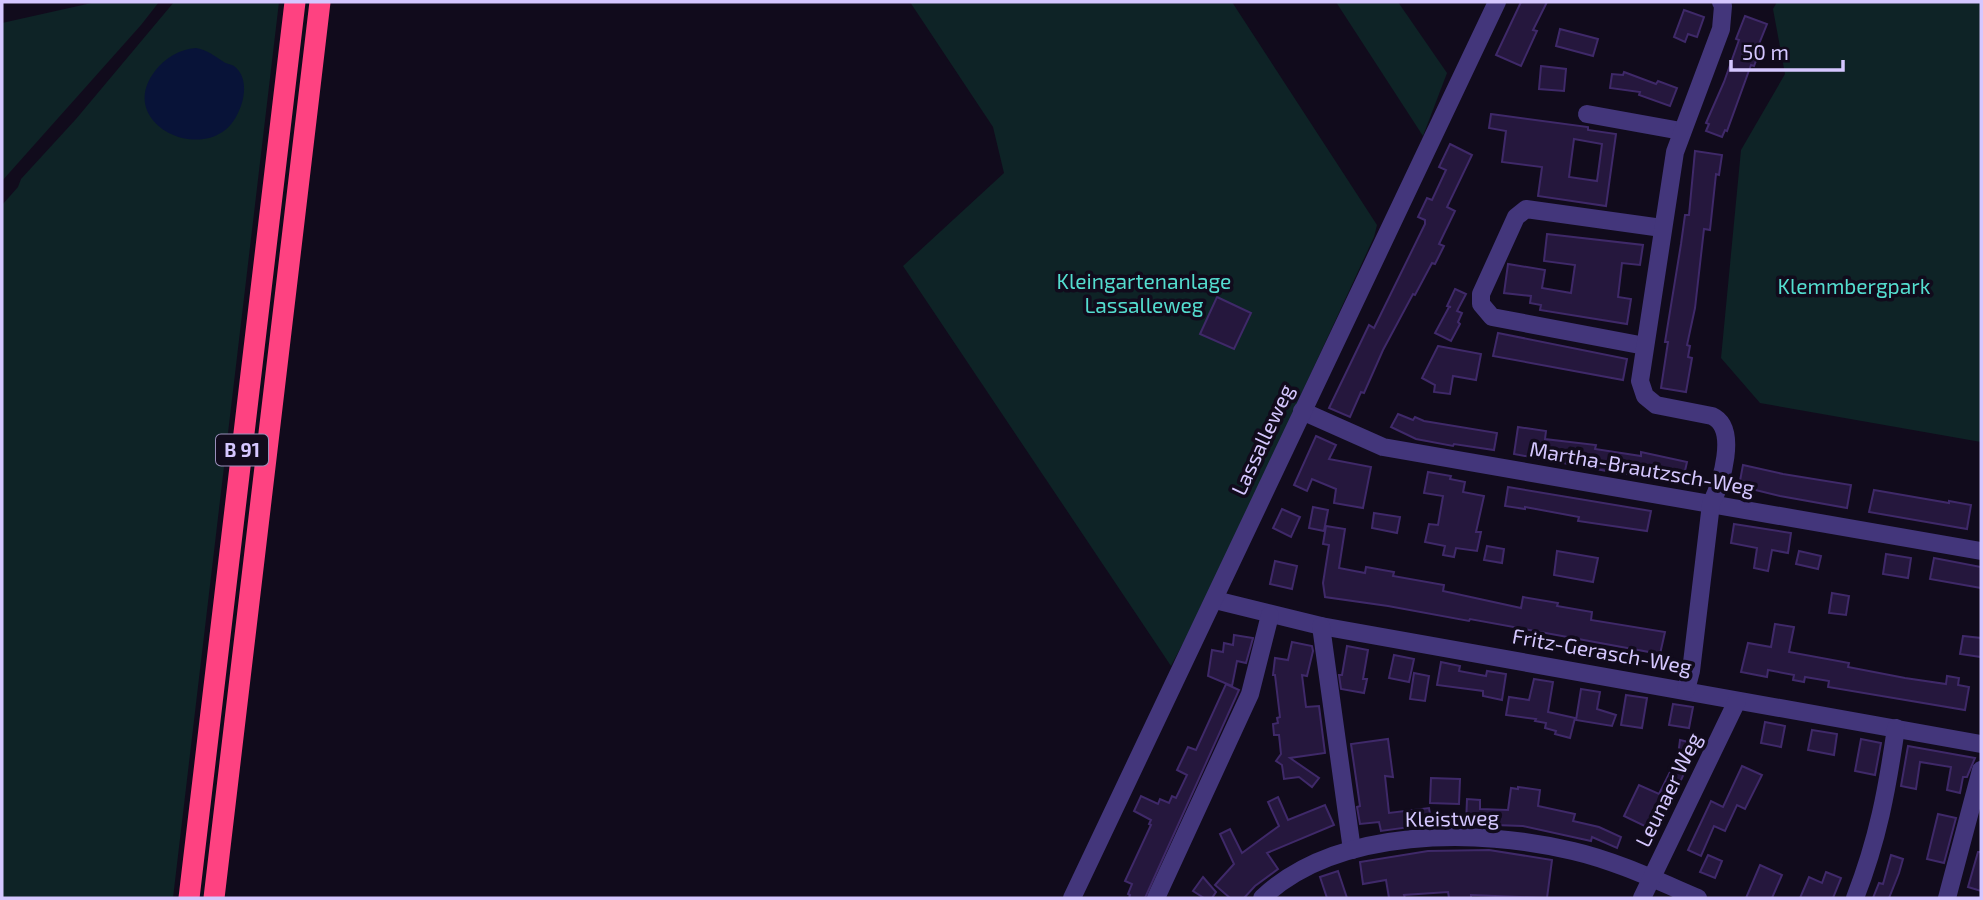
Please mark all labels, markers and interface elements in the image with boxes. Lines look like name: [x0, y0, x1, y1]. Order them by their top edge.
scale bar: [1731, 28, 1843, 72]
text: 50 m: [1742, 39, 1789, 64]
park label: Kleingartenanlage Lassalleweg: [1057, 268, 1231, 317]
park label: Klemmbergpark: [1778, 273, 1931, 298]
street label: Lassalleweg: [1225, 380, 1298, 499]
road number: B 91: [216, 435, 268, 466]
street label: Martha-Brautzsch-Weg: [1528, 435, 1757, 500]
street label: Fritz-Gerasch-Weg: [1511, 622, 1694, 679]
street label: Leunaer Weg: [1629, 728, 1706, 851]
street label: Kleistweg: [1405, 804, 1499, 831]

